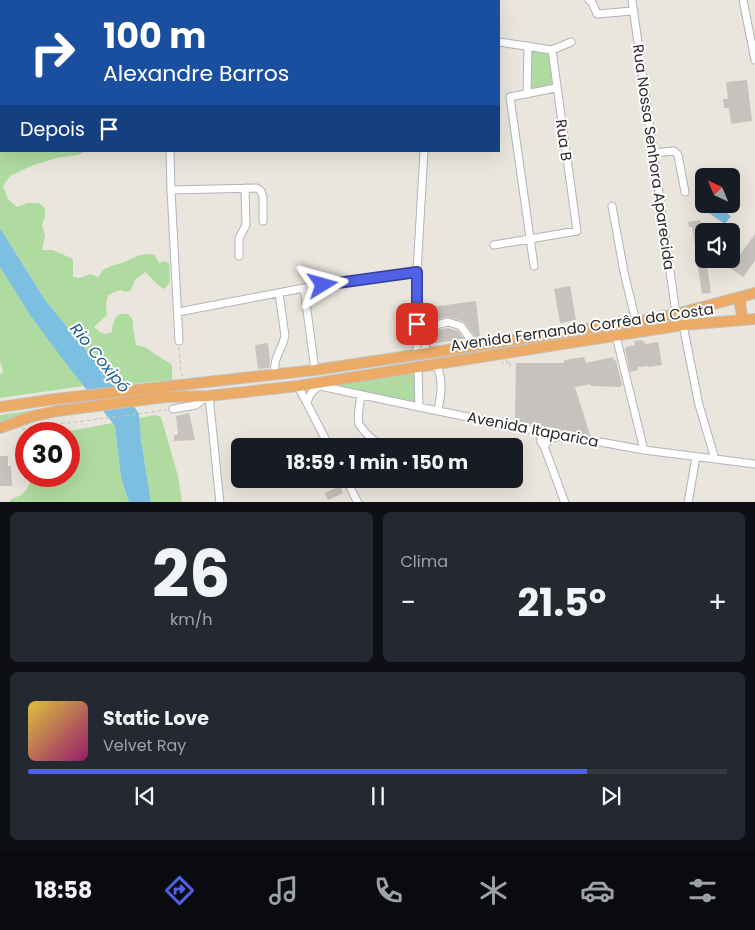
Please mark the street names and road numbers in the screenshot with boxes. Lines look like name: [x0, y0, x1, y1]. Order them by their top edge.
street label: Rua Nossa Senhora Aparecida: [628, 43, 680, 271]
street label: Rua B: [551, 118, 577, 162]
street label: Avenida Fernando Corrêa da Costa: [449, 298, 715, 356]
street label: Avenida Itaparica: [465, 406, 601, 452]

